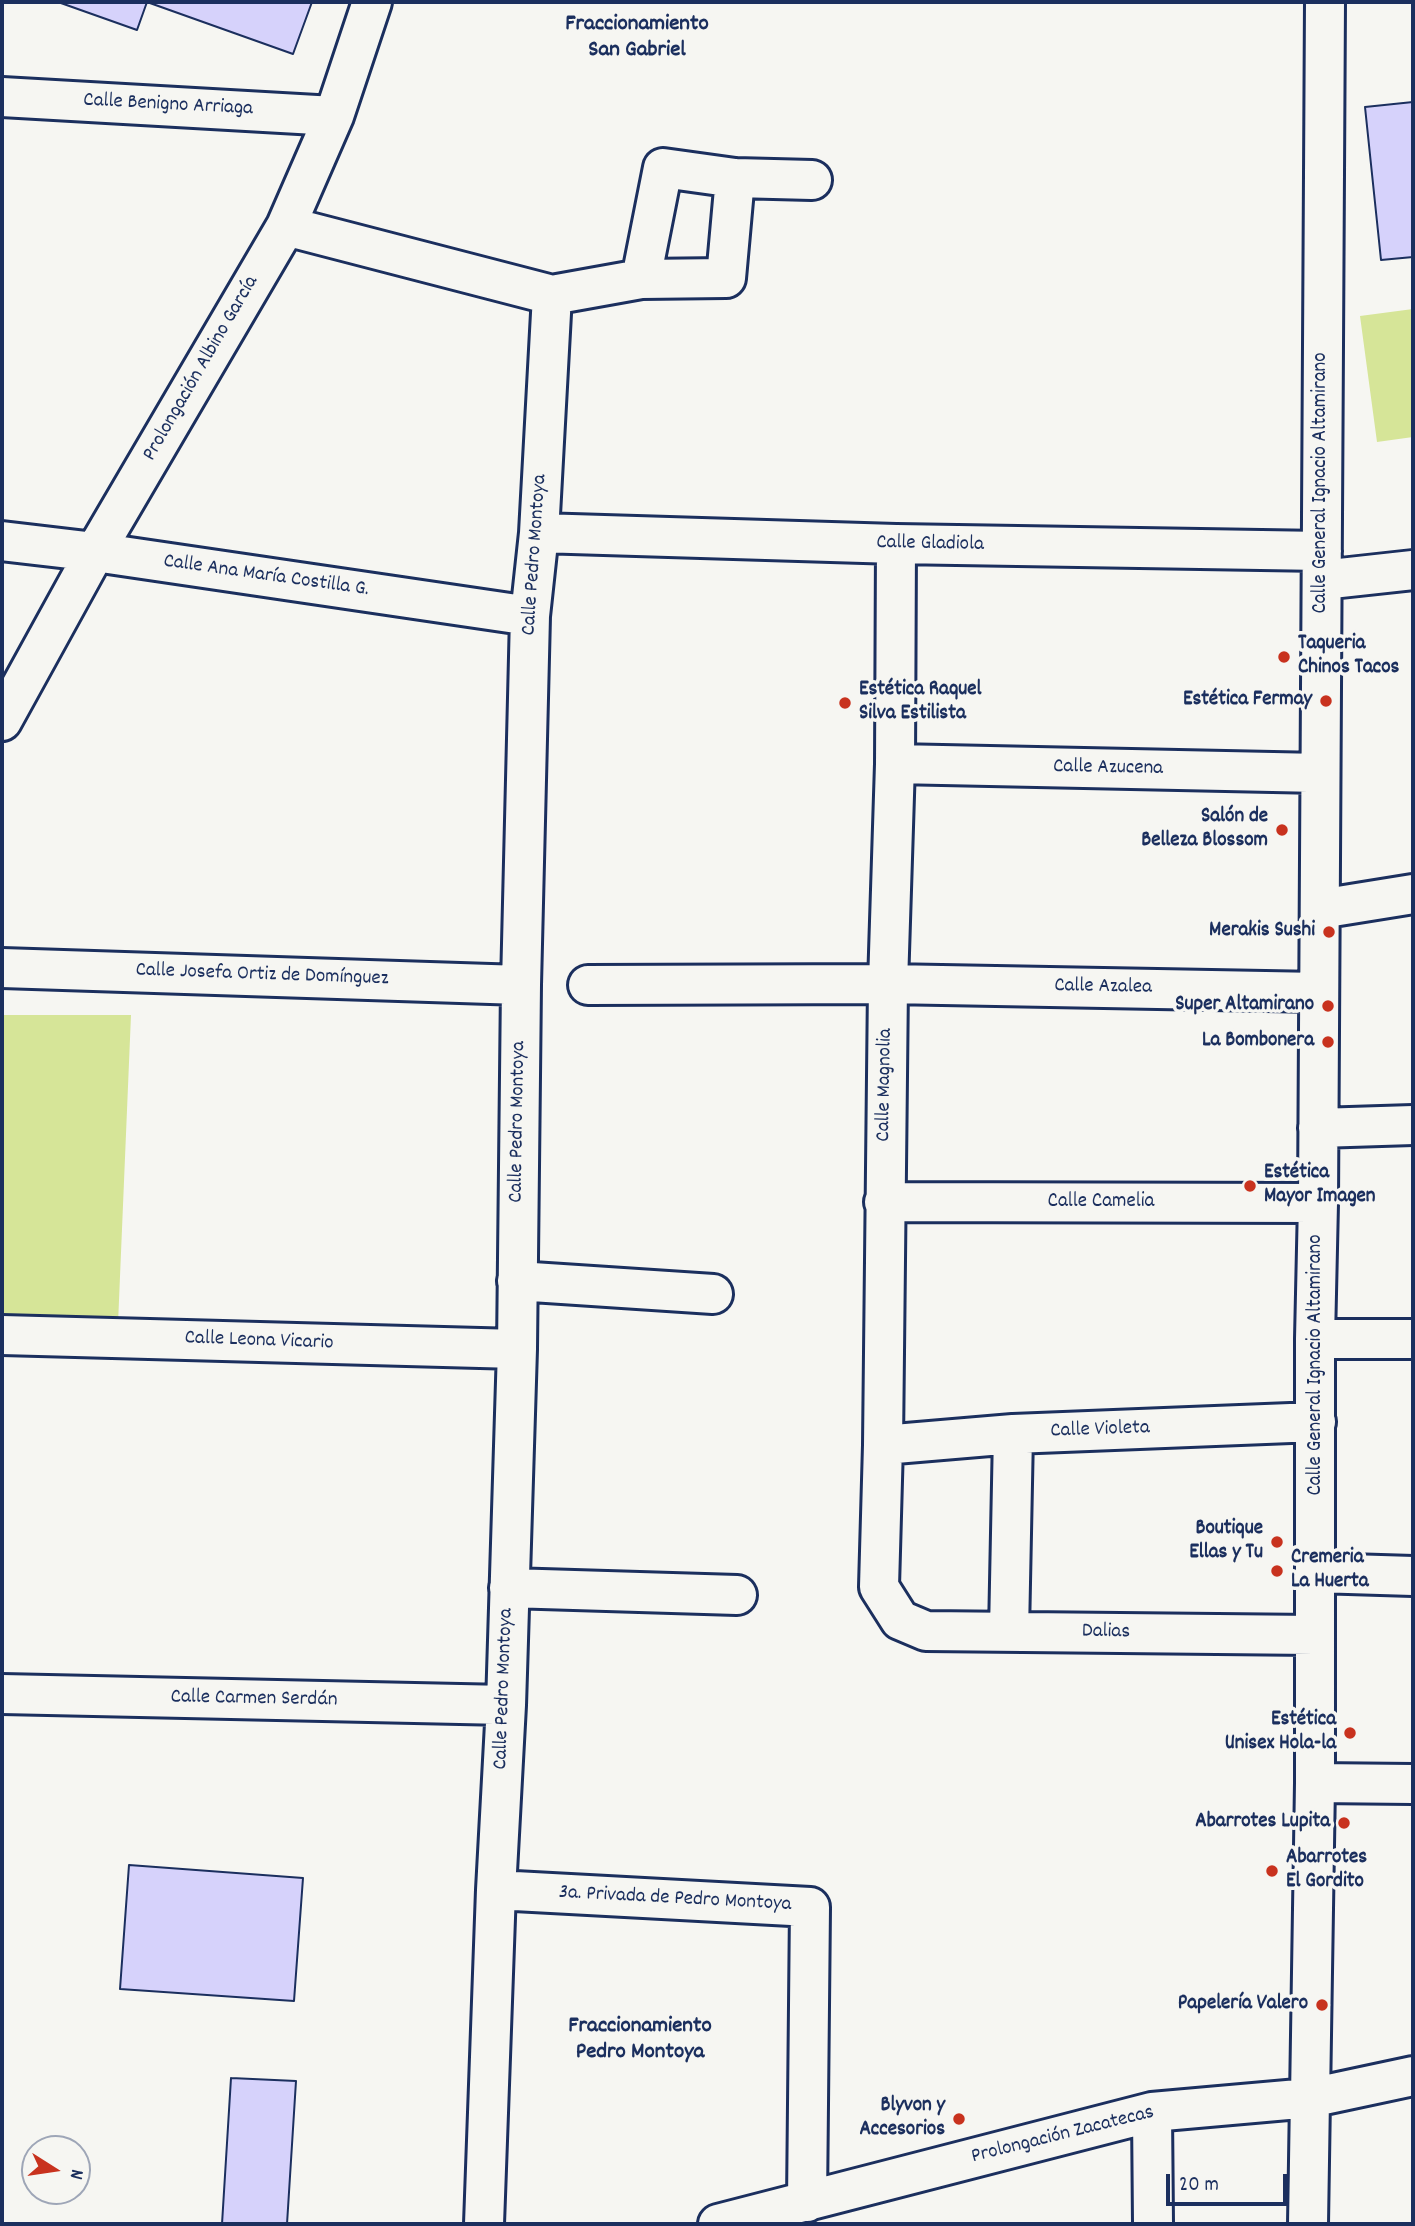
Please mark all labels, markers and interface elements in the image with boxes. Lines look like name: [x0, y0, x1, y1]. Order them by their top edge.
district label: Fraccionamiento San Gabriel: [565, 12, 709, 66]
street label: Calle Benigno Arriaga: [83, 89, 253, 123]
street label: Prolongación Albino García: [139, 272, 265, 466]
street label: Calle General Ignacio Altamirano: [1309, 352, 1335, 614]
street label: Calle Pedro Montoya: [518, 473, 554, 637]
street label: Calle Gladiola: [876, 531, 984, 559]
street label: Calle Ana María Costilla G.: [162, 550, 370, 604]
place label: Taqueria Chinos Tacos: [1298, 632, 1399, 682]
marker: Taqueria Chinos Tacos: [1276, 649, 1292, 665]
place label: Estética Raquel Silva Estilista: [859, 678, 982, 728]
place label: Estética Fermay: [1183, 688, 1312, 714]
marker: Estética Fermay: [1318, 693, 1334, 709]
marker: Estética Raquel Silva Estilista: [837, 695, 853, 711]
street label: Calle Azucena: [1053, 755, 1163, 783]
place label: Salón de Belleza Blossom: [1141, 805, 1268, 855]
marker: Salón de Belleza Blossom: [1274, 822, 1290, 838]
place label: Merakis Sushi: [1209, 919, 1315, 945]
marker: Merakis Sushi: [1321, 924, 1337, 940]
street label: Calle Josefa Ortiz de Domínguez: [135, 959, 389, 993]
street label: Calle Azalea: [1054, 975, 1152, 1001]
place label: Super Altamirano: [1175, 993, 1314, 1019]
marker: Super Altamirano: [1320, 998, 1336, 1014]
street label: Calle Magnolia: [872, 1028, 900, 1142]
place label: La Bombonera: [1202, 1029, 1314, 1055]
marker: La Bombonera: [1320, 1034, 1336, 1050]
street label: Calle Pedro Montoya: [505, 1041, 533, 1203]
place label: Estética Mayor Imagen: [1264, 1161, 1376, 1211]
marker: Estética Mayor Imagen: [1242, 1178, 1258, 1194]
street label: Calle Camelia: [1048, 1190, 1154, 1216]
street label: Calle General Ignacio Altamirano: [1304, 1234, 1330, 1496]
street label: Calle Leona Vicario: [184, 1327, 334, 1357]
street label: Calle Violeta: [1050, 1417, 1150, 1445]
place label: Boutique Ellas y Tu: [1189, 1517, 1263, 1567]
marker: Boutique Ellas y Tu: [1269, 1534, 1285, 1550]
place label: Cremeria La Huerta: [1291, 1546, 1369, 1596]
marker: Cremeria La Huerta: [1269, 1563, 1285, 1579]
street label: Calle Pedro Montoya: [490, 1608, 520, 1770]
street label: Dalias: [1082, 1620, 1130, 1646]
street label: Calle Carmen Serdán: [170, 1686, 338, 1714]
place label: Estética Unisex Hola-la: [1225, 1708, 1336, 1758]
marker: Estética Unisex Hola-la: [1342, 1725, 1358, 1741]
place label: Abarrotes Lupita: [1195, 1810, 1330, 1836]
marker: Abarrotes Lupita: [1336, 1815, 1352, 1831]
place label: Abarrotes El Gordito: [1286, 1846, 1367, 1896]
marker: Abarrotes El Gordito: [1264, 1863, 1280, 1879]
street label: 3a. Privada de Pedro Montoya: [558, 1881, 792, 1919]
place label: Papelería Valero: [1178, 1992, 1308, 2018]
marker: Papelería Valero: [1314, 1997, 1330, 2013]
district label: Fraccionamiento Pedro Montoya: [568, 2014, 712, 2068]
place label: Blyvon y Accesorios: [859, 2094, 945, 2144]
street label: Prolongación Zacatecas: [969, 2101, 1157, 2171]
marker: Blyvon y Accesorios: [951, 2111, 967, 2127]
north arrow: [21, 2135, 91, 2205]
scale bar: [1170, 2160, 1291, 2204]
text: N: [61, 2167, 89, 2181]
text: 20 m: [1179, 2171, 1219, 2201]

